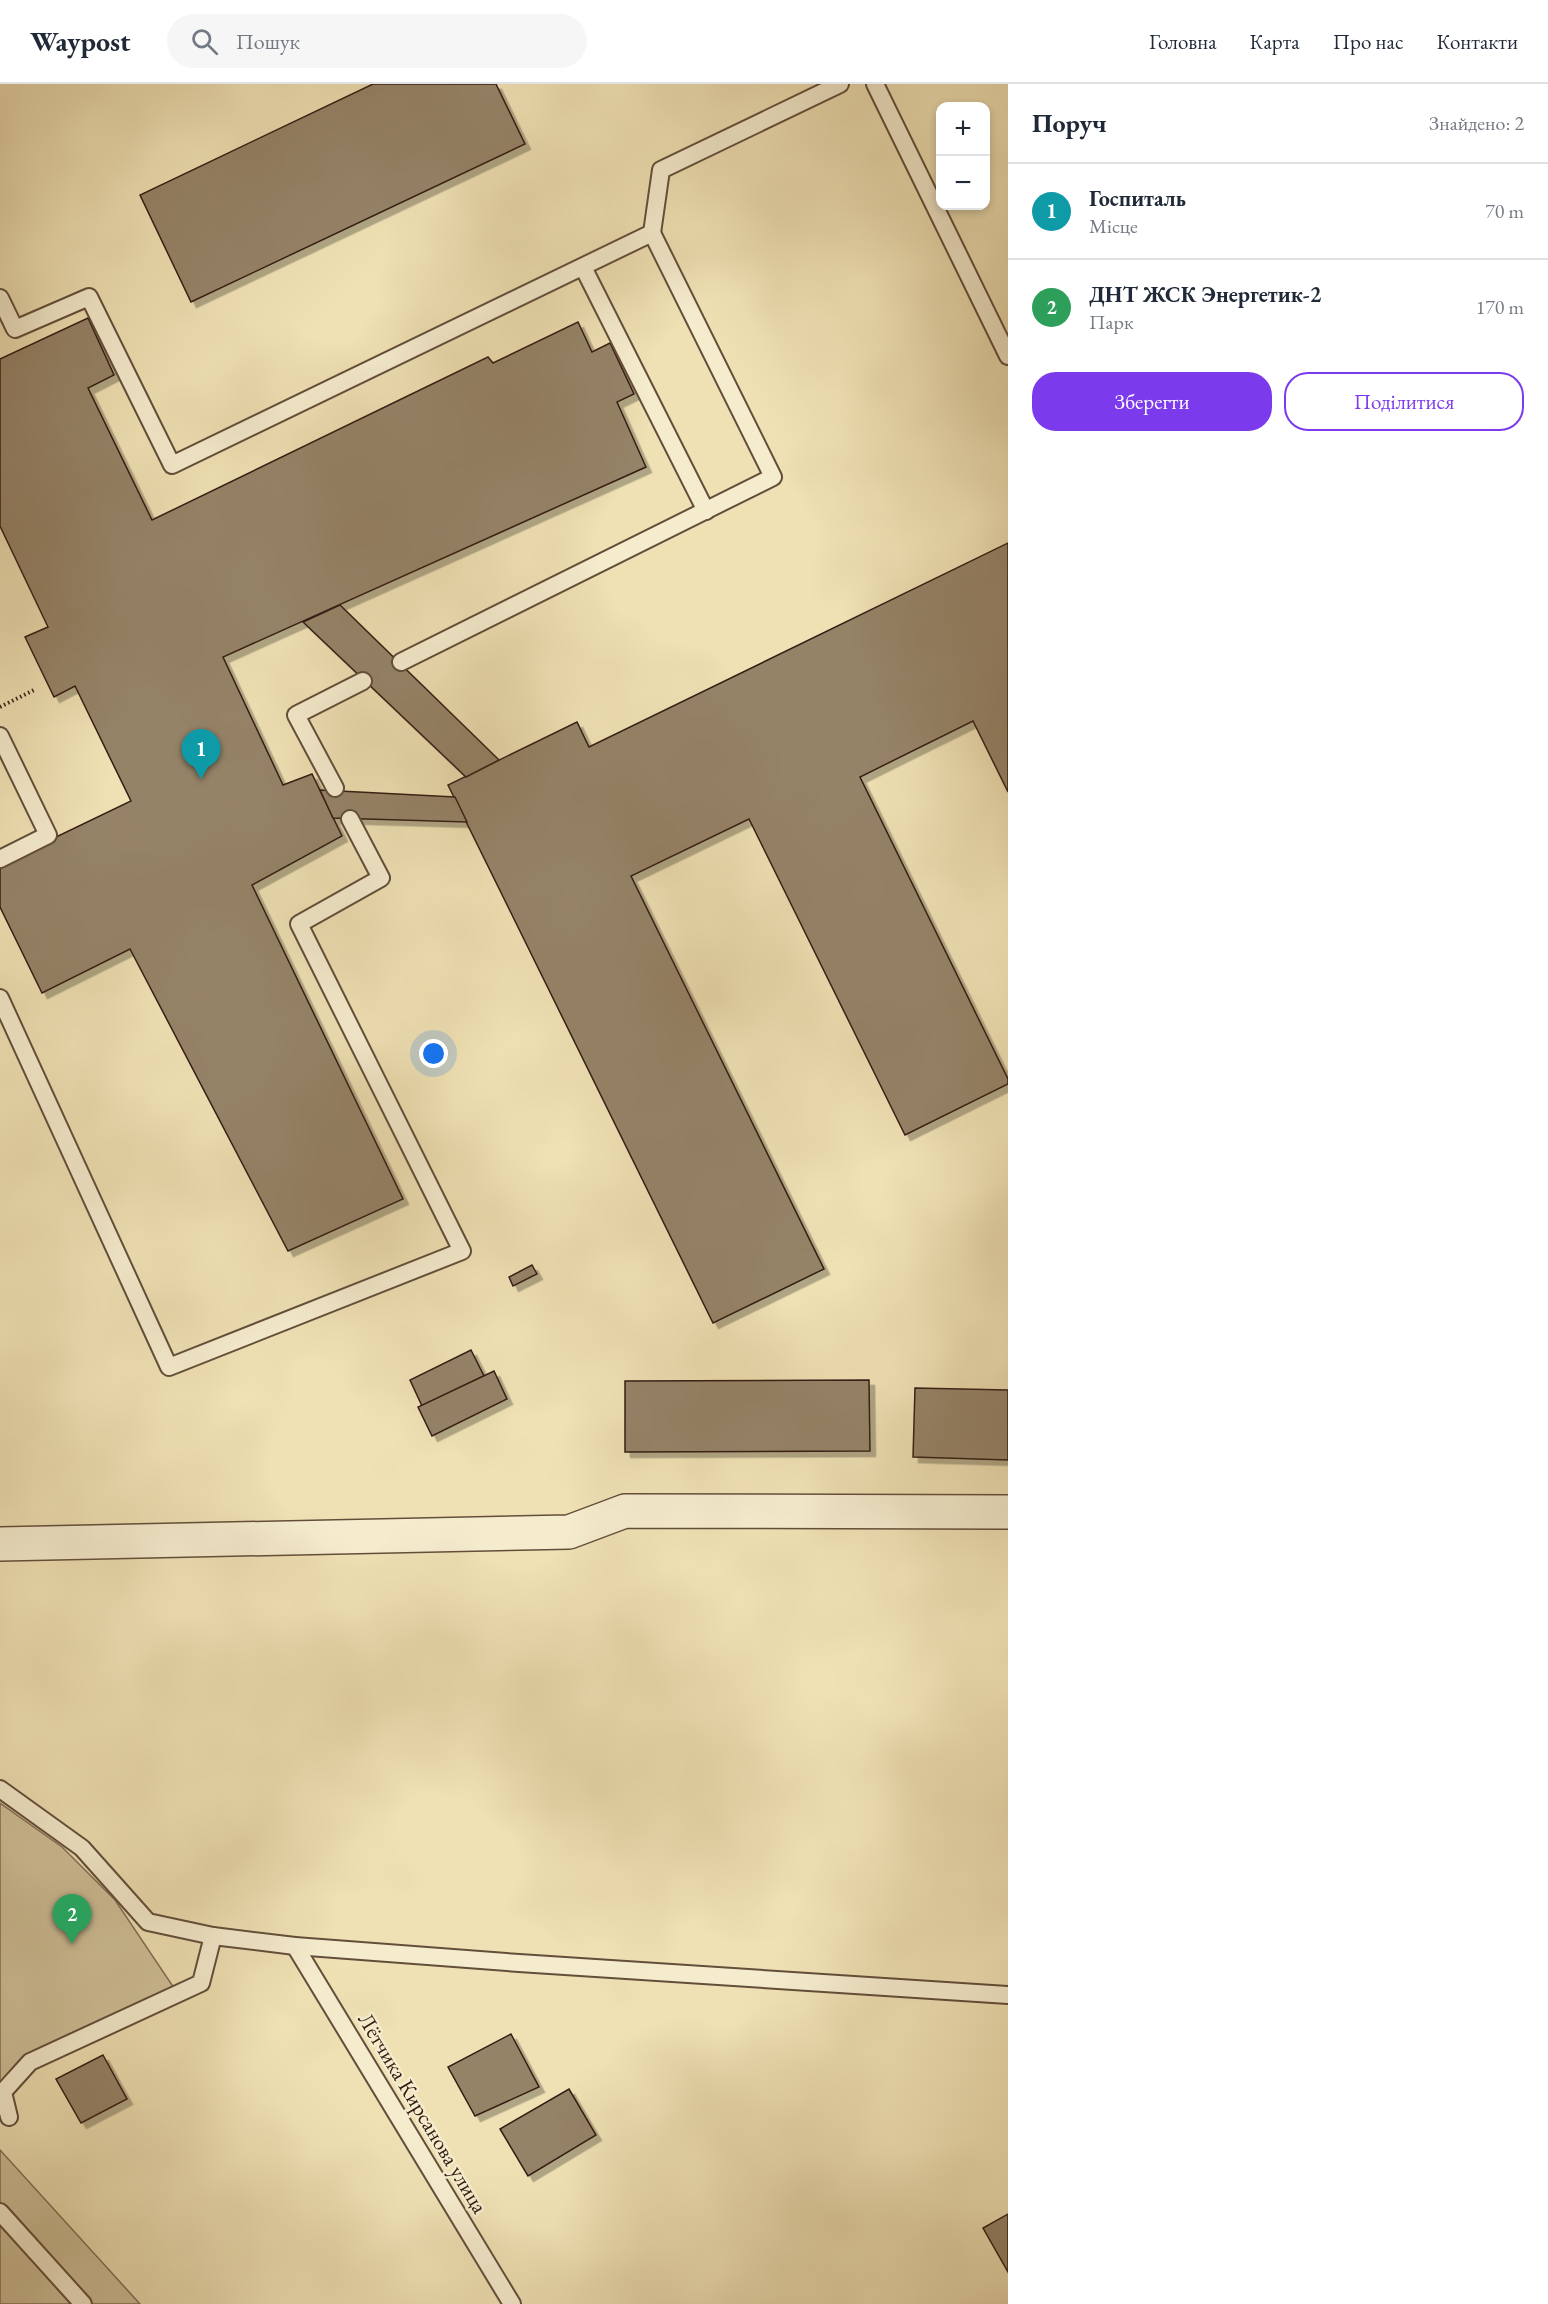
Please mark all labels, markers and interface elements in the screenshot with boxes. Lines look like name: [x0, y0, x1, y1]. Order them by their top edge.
search box: [167, 14, 587, 68]
text: Waypost: [30, 23, 131, 59]
icon: search: [188, 25, 221, 58]
text: Пошук: [236, 27, 300, 56]
text: Головна: [1149, 28, 1217, 55]
text: Карта: [1250, 28, 1300, 55]
text: Про нас: [1333, 28, 1403, 55]
text: Контакти: [1436, 28, 1518, 55]
map controls: [936, 102, 990, 210]
button: +: [936, 102, 990, 156]
text: Поруч: [1032, 106, 1107, 140]
text: Знайдено: 2: [1429, 110, 1524, 136]
button: −: [936, 156, 990, 210]
text: Госпиталь: [1089, 184, 1186, 213]
text: 1: [1046, 198, 1057, 224]
text: 70 m: [1485, 198, 1524, 224]
text: Місце: [1089, 213, 1138, 239]
text: ДНТ ЖСК Энергетик-2: [1089, 280, 1321, 309]
text: 2: [1046, 294, 1057, 320]
text: 170 m: [1476, 294, 1524, 320]
text: Парк: [1089, 309, 1133, 335]
button: Зберегти: [1032, 372, 1272, 431]
button: Поділитися: [1284, 372, 1524, 431]
pin: 1: [182, 730, 220, 779]
your location: [419, 1039, 448, 1068]
pin: 2: [52, 1894, 92, 1944]
street label: Лётчика Кирсанова улица: [352, 2007, 495, 2219]

